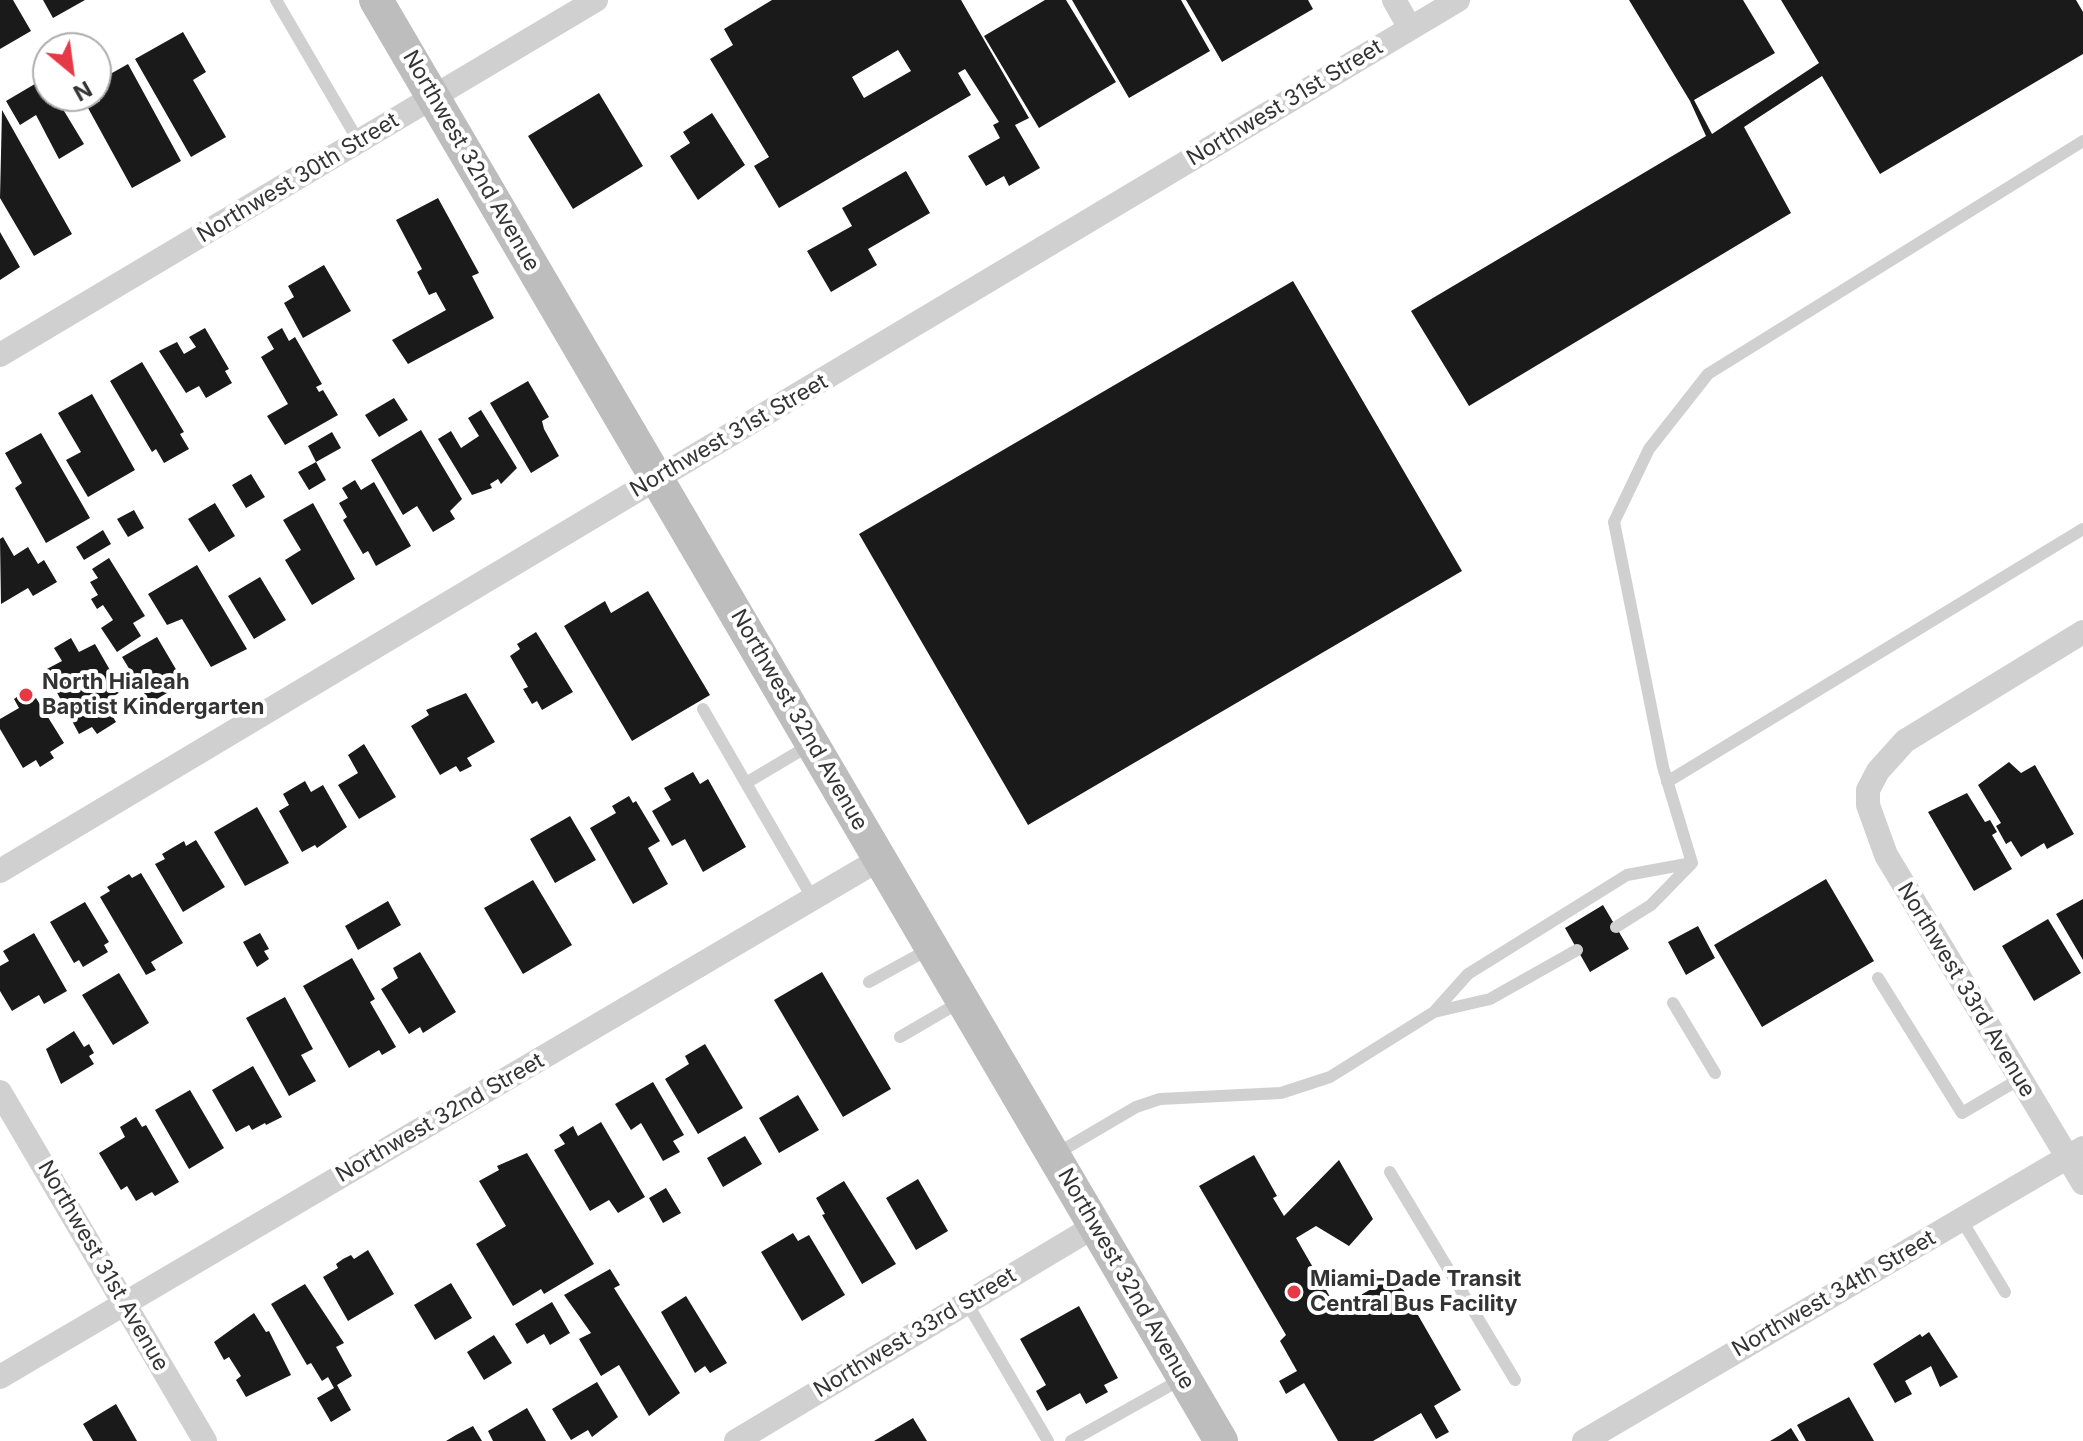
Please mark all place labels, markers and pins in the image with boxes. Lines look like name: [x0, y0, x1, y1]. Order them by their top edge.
place label: North Hialeah Baptist Kindergarten: [42, 669, 265, 720]
marker: North Hialeah Baptist Kindergarten: [17, 686, 35, 704]
place label: Miami-Dade Transit Central Bus Facility: [1310, 1266, 1521, 1318]
marker: Miami-Dade Transit Central Bus Facility: [1285, 1283, 1303, 1301]

